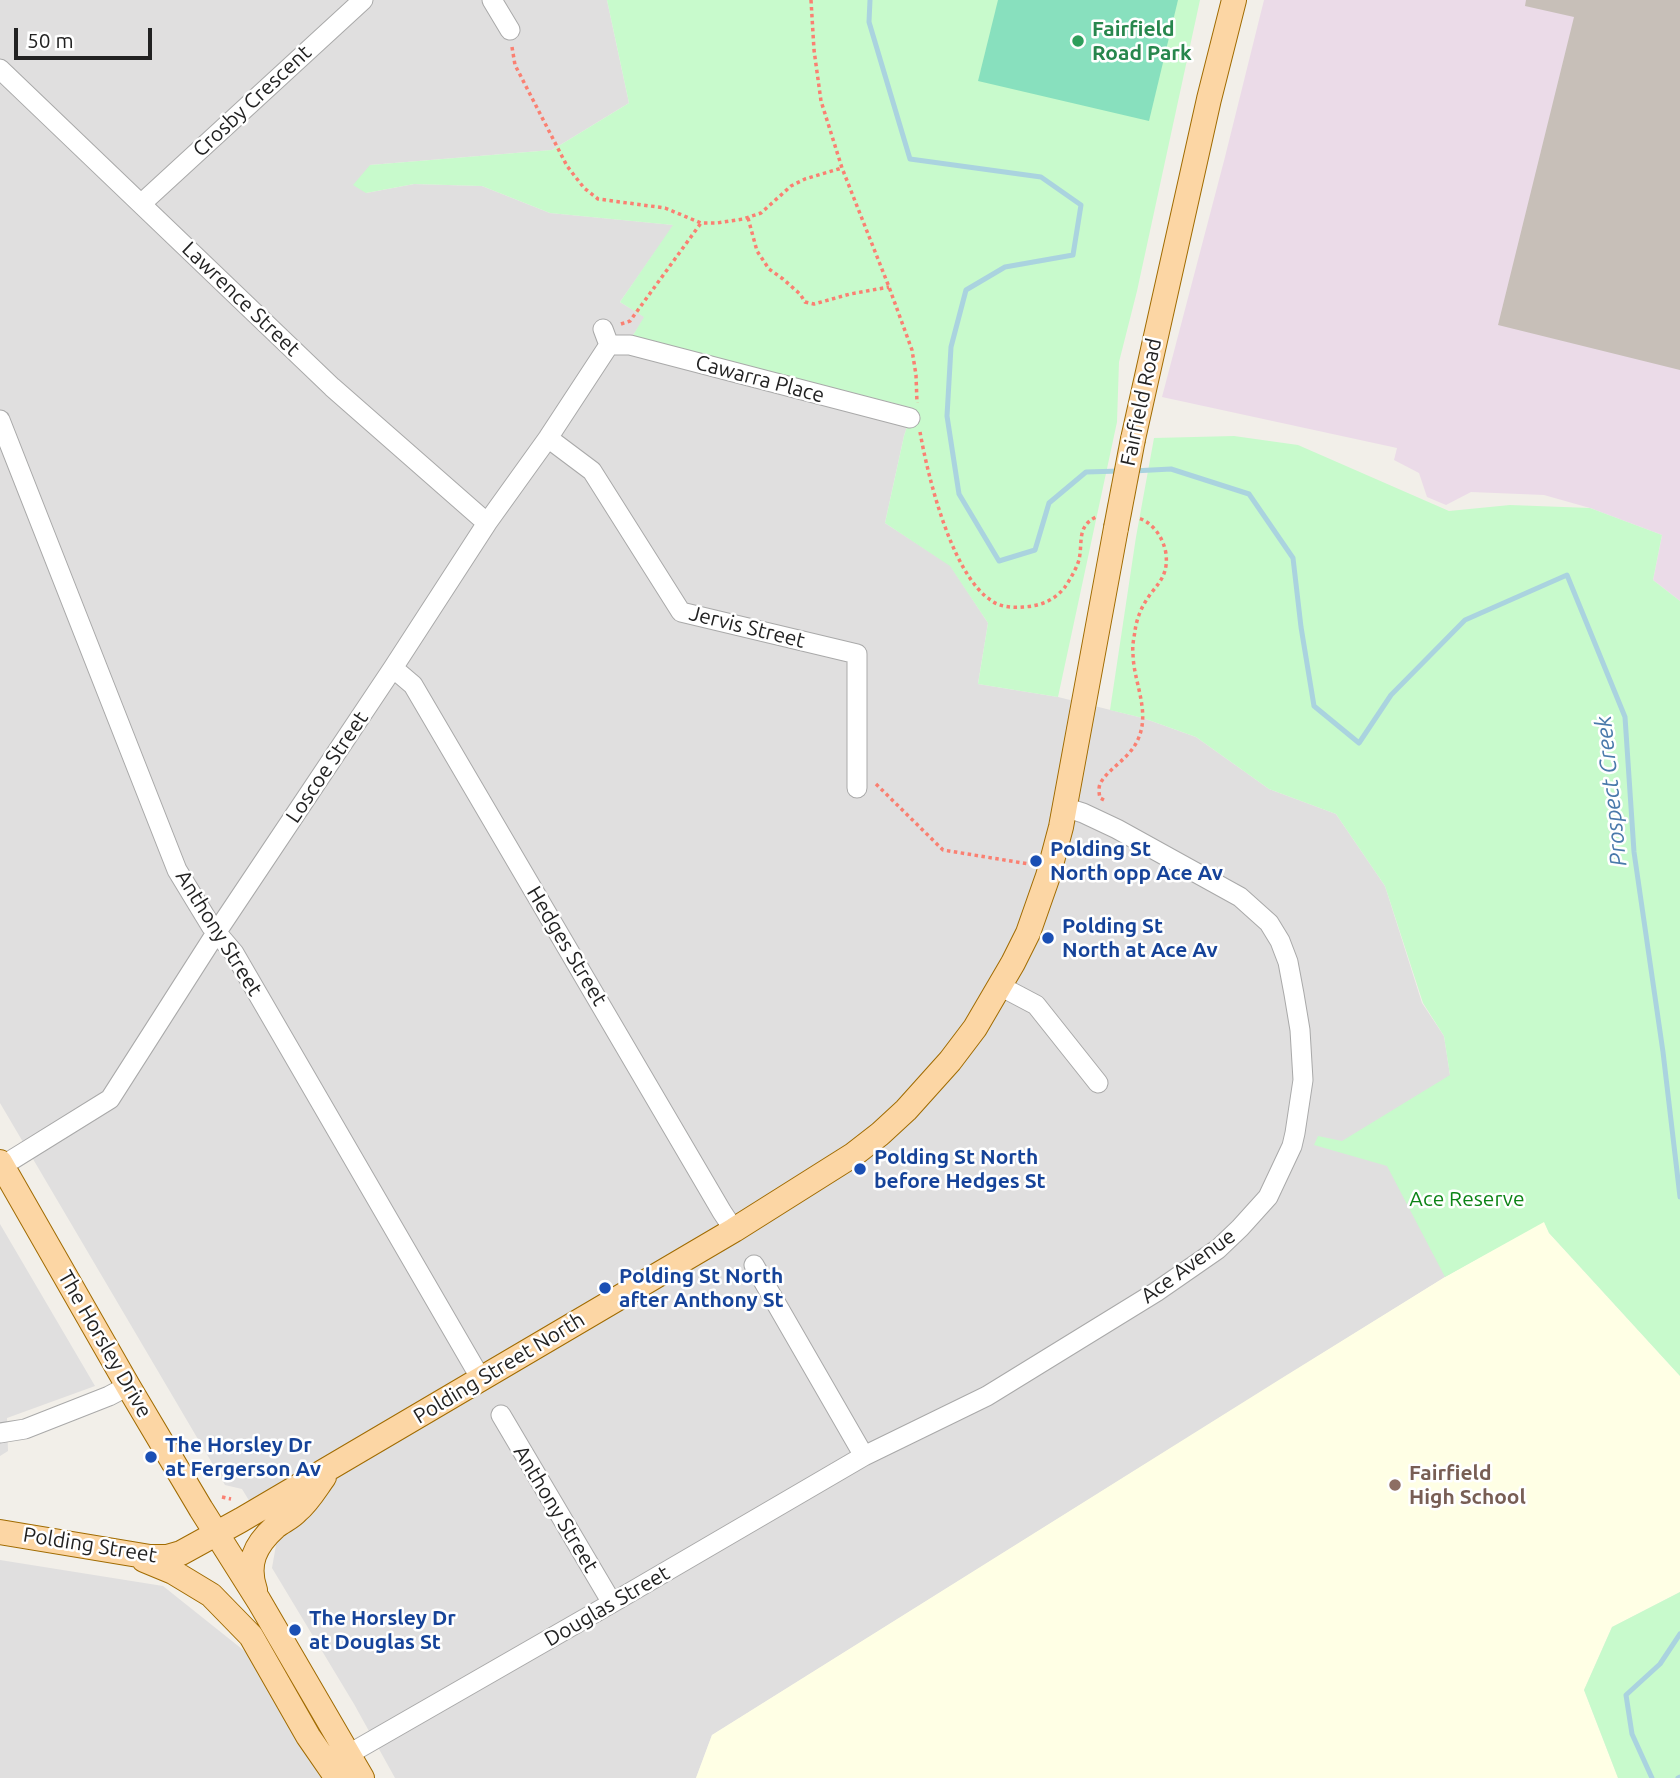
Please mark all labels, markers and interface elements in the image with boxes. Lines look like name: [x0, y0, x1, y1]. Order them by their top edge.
scale bar: [18, 14, 156, 58]
place label: Fairfield Road Park: [1092, 16, 1192, 66]
text: 50 m: [27, 28, 74, 52]
marker: Fairfield Road Park: [1070, 33, 1086, 49]
street label: Crosby Crescent: [188, 40, 316, 162]
street label: Lawrence Street: [177, 236, 305, 362]
street label: Fairfield Road: [1115, 336, 1167, 468]
street label: Cawarra Place: [693, 350, 827, 408]
street label: Jervis Street: [687, 600, 807, 654]
street label: Loscoe Street: [280, 706, 374, 828]
water label: Prospect Creek: [1589, 714, 1633, 868]
place label: Polding St North opp Ace Av: [1050, 836, 1223, 886]
marker: Polding St North opp Ace Av: [1028, 853, 1044, 869]
street label: Anthony Street: [170, 865, 268, 1001]
street label: Hedges Street: [522, 882, 612, 1010]
place label: Polding St North at Ace Av: [1062, 913, 1218, 963]
marker: Polding St North at Ace Av: [1040, 930, 1056, 946]
place label: Polding St North before Hedges St: [874, 1144, 1046, 1194]
marker: Polding St North before Hedges St: [852, 1161, 868, 1177]
park label: Ace Reserve: [1409, 1186, 1525, 1212]
street label: Ace Avenue: [1136, 1223, 1240, 1309]
place label: Polding St North after Anthony St: [619, 1263, 784, 1313]
street label: The Horsley Drive: [53, 1266, 157, 1422]
marker: Polding St North after Anthony St: [597, 1280, 613, 1296]
street label: Polding Street North: [409, 1307, 589, 1429]
place label: The Horsley Dr at Fergerson Av: [165, 1432, 321, 1482]
street label: Anthony Street: [508, 1441, 604, 1577]
marker: The Horsley Dr at Fergerson Av: [143, 1449, 159, 1465]
place label: Fairfield High School: [1409, 1460, 1526, 1510]
marker: Fairfield High School: [1387, 1477, 1403, 1493]
street label: Polding Street: [21, 1522, 159, 1568]
street label: Douglas Street: [540, 1560, 674, 1652]
place label: The Horsley Dr at Douglas St: [309, 1605, 456, 1655]
marker: The Horsley Dr at Douglas St: [287, 1622, 303, 1638]

